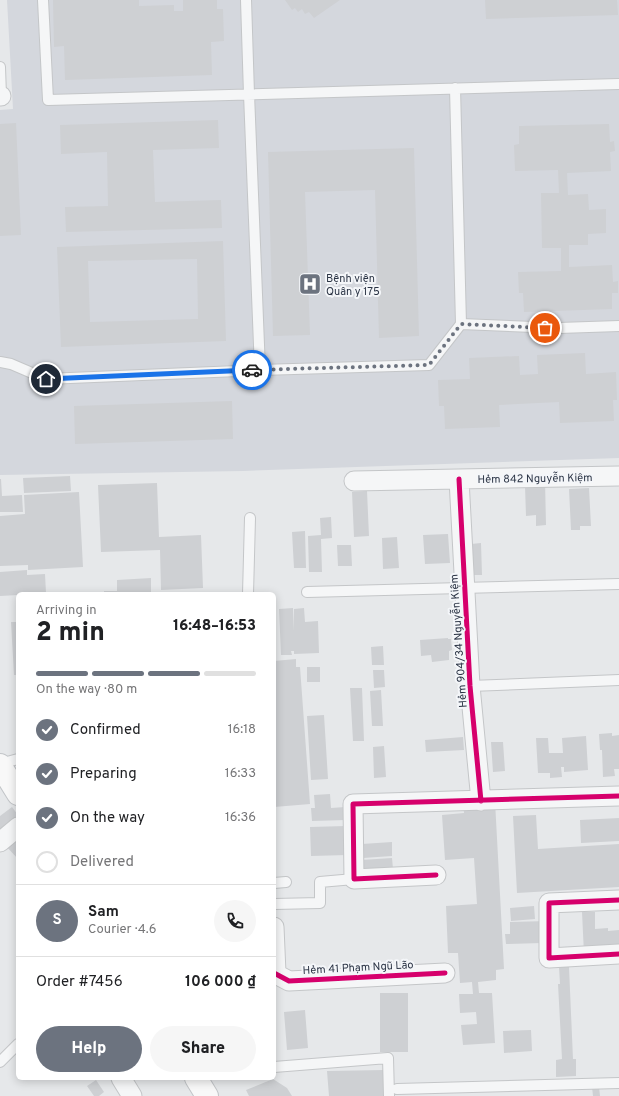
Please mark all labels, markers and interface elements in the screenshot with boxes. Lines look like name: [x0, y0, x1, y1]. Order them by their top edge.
hospital icon: Bệnh viện Quân y 175: [297, 271, 323, 297]
place label: Bệnh viện Quân y 175: [326, 272, 380, 299]
pin: [528, 311, 562, 345]
icon: bag: [534, 317, 556, 339]
courier: [232, 350, 272, 390]
icon: car: [241, 359, 263, 381]
pin: [29, 362, 63, 396]
icon: home: [35, 368, 57, 390]
street label: Hẻm 842 Nguyễn Kiệm: [477, 470, 593, 487]
street label: Hẻm 904/34 Nguyễn Kiệm: [446, 574, 471, 708]
text: Arriving in: [36, 603, 97, 619]
text: 2 min: [36, 617, 105, 650]
text: 16:48–16:53: [173, 617, 256, 636]
text: On the way · 80 m: [36, 682, 137, 698]
icon: check: [36, 719, 58, 741]
text: Confirmed: [70, 721, 141, 740]
text: 16:18: [228, 722, 256, 738]
icon: check: [36, 763, 58, 785]
text: Preparing: [70, 765, 137, 784]
text: 16:33: [225, 766, 256, 782]
icon: check: [36, 807, 58, 829]
text: On the way: [70, 809, 145, 828]
text: 16:36: [225, 810, 256, 826]
text: Delivered: [70, 853, 134, 872]
button: phone: [214, 900, 256, 942]
text: Sam: [88, 903, 119, 922]
text: S: [52, 911, 62, 930]
text: Courier · 4.6: [88, 922, 156, 938]
street label: Hẻm 41 Phạm Ngũ Lão: [302, 958, 414, 978]
text: Order #7456: [36, 973, 123, 992]
text: 106 000 ₫: [185, 973, 256, 992]
button: Help: [36, 1026, 142, 1072]
button: Share: [150, 1026, 256, 1072]

